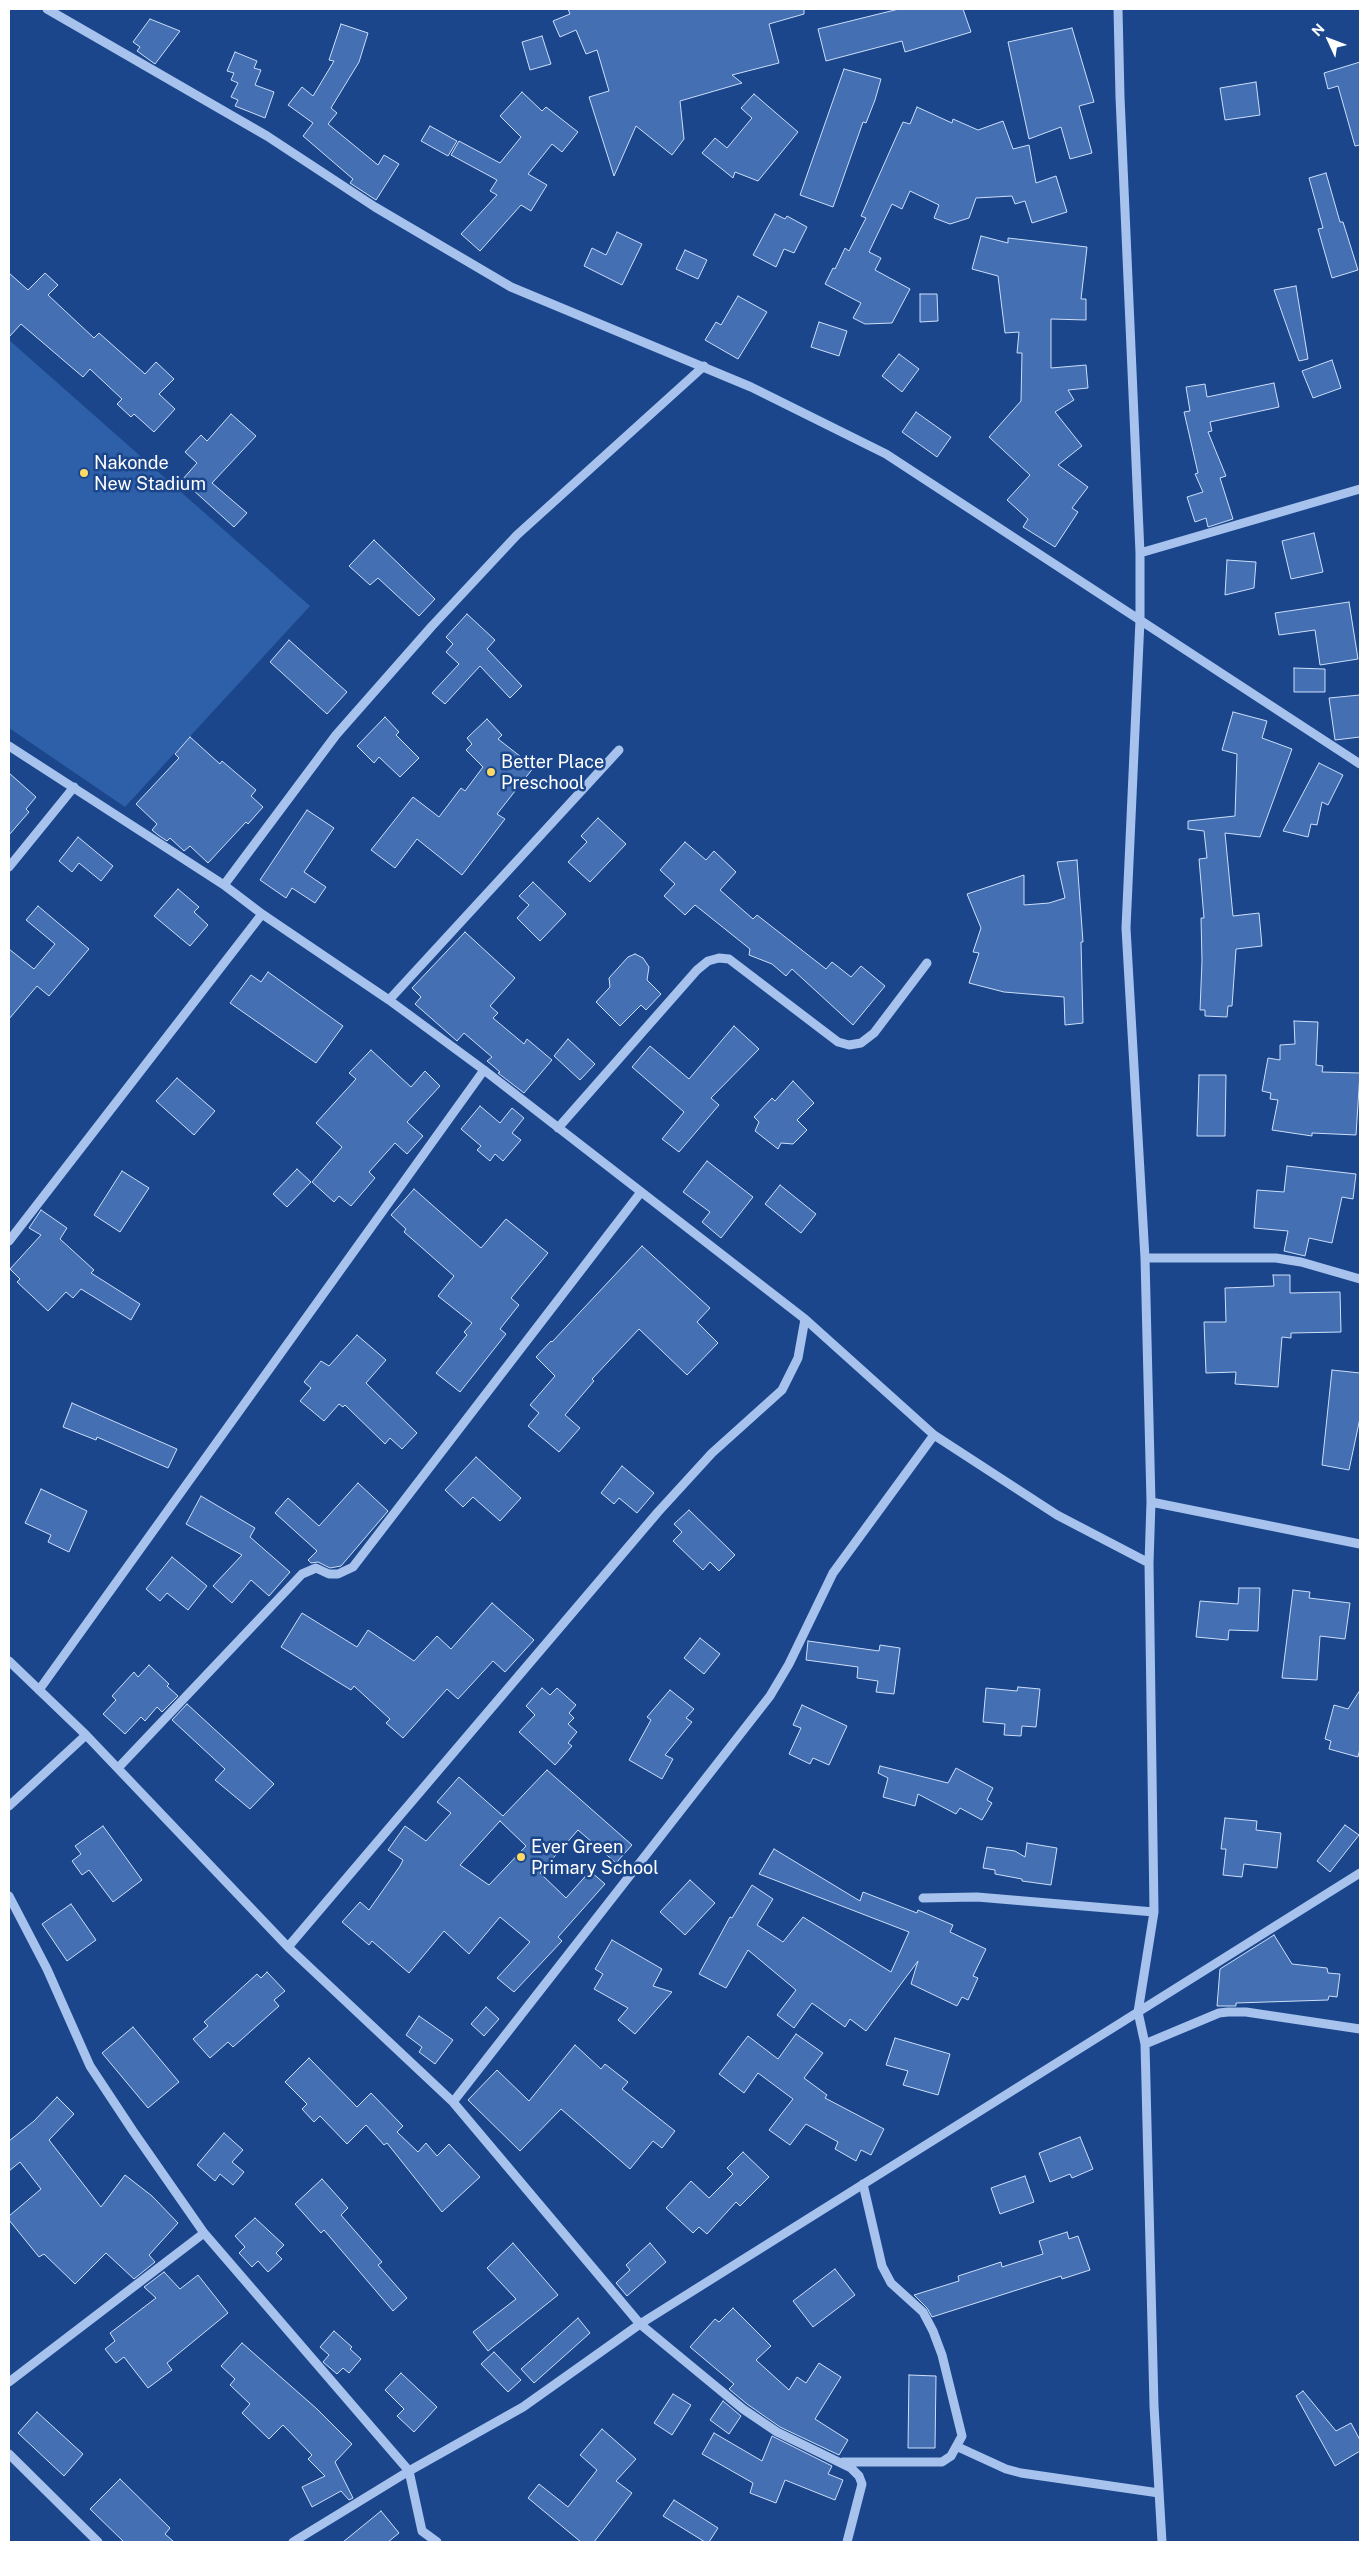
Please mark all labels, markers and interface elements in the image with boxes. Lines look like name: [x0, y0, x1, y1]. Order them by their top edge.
north arrow: [1304, 15, 1354, 65]
text: N: [1308, 20, 1328, 39]
place label: Nakonde New Stadium: [94, 452, 206, 494]
marker: Nakonde New Stadium: [78, 467, 90, 479]
place label: Better Place Preschool: [501, 751, 604, 794]
marker: Better Place Preschool: [485, 766, 497, 778]
place label: Ever Green Primary School: [531, 1836, 659, 1878]
marker: Ever Green Primary School: [515, 1851, 527, 1863]

